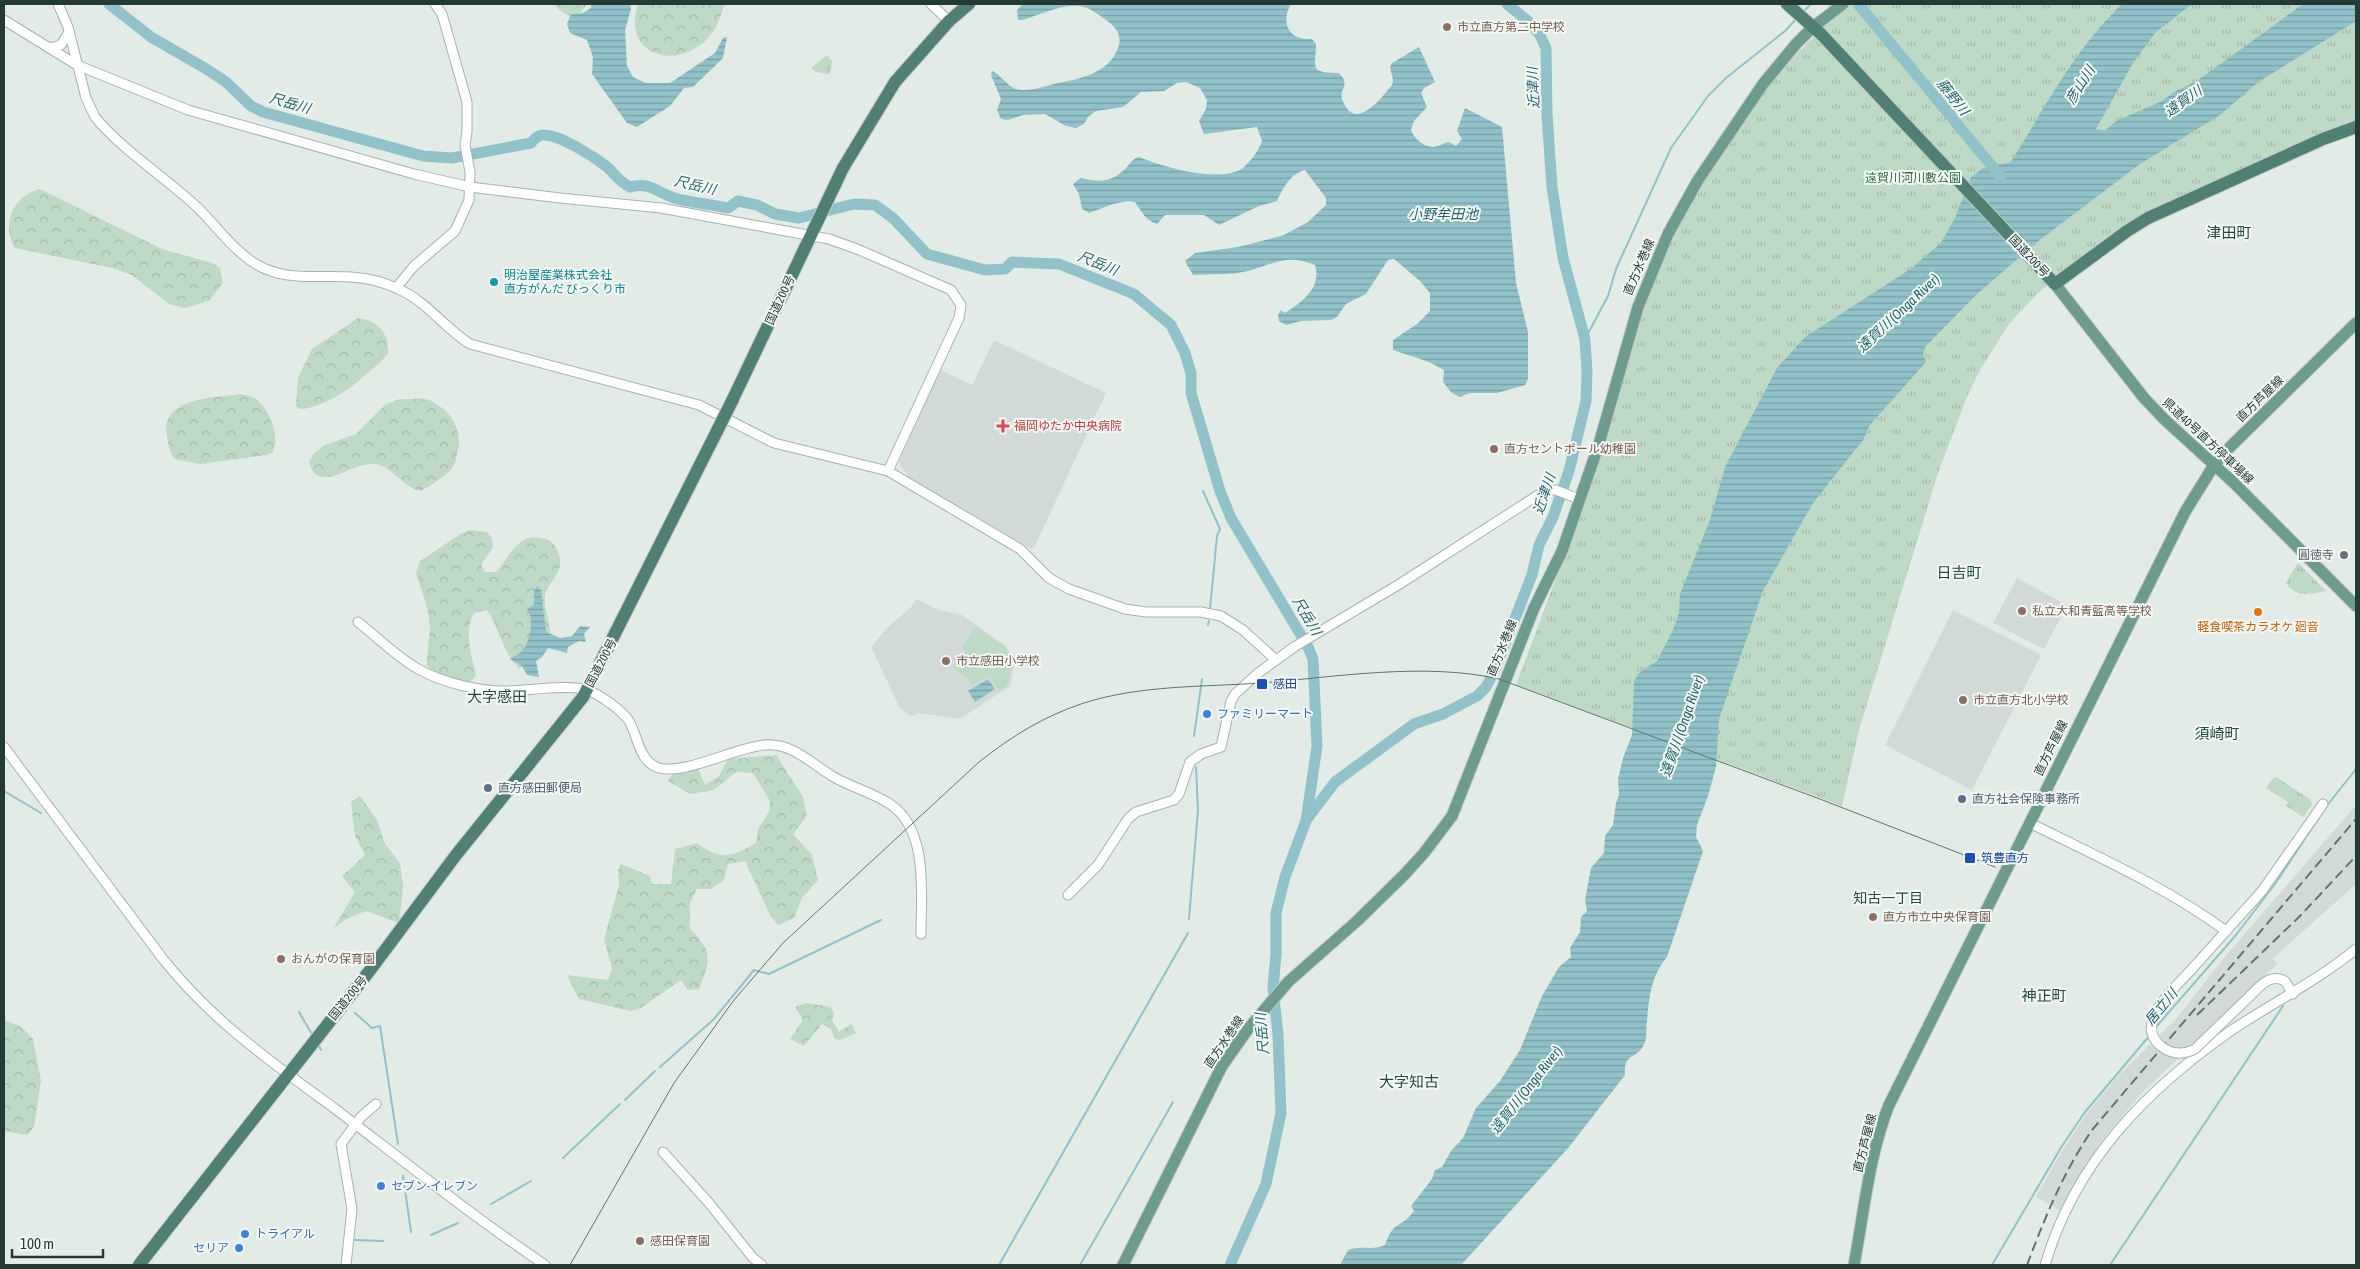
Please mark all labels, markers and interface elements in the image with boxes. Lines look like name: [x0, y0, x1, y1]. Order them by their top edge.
place label: 市立直方第二中学校: [1457, 20, 1565, 34]
marker: 市立直方第二中学校: [1441, 21, 1453, 33]
water label: 彦山川: [2062, 61, 2099, 107]
water label: 近津川: [1524, 65, 1542, 109]
water label: 藤野川: [1934, 76, 1974, 120]
water label: 遠賀川: [2161, 81, 2206, 120]
water label: 尺岳川: [268, 90, 314, 117]
park label: 遠賀川河川敷公園: [1865, 171, 1961, 185]
water label: 尺岳川: [673, 172, 719, 198]
water label: 小野牟田池: [1408, 206, 1480, 222]
district label: 津田町: [2206, 224, 2252, 241]
street label: 国道200号: [2006, 232, 2052, 280]
street label: 直方水巻線: [1621, 237, 1657, 297]
water label: 尺岳川: [1076, 248, 1122, 279]
place label: 明治屋産業株式会社 直方がんだ びっくり市: [504, 268, 626, 296]
water label: 遠賀川 (Onga River): [1854, 271, 1942, 355]
street label: 国道200号: [762, 273, 798, 327]
marker: 明治屋産業株式会社 直方がんだ びっくり市: [488, 276, 500, 288]
street label: 直方芦屋線: [2234, 373, 2286, 425]
street label: 県道40号直方停車場線: [2160, 395, 2256, 487]
marker: 福岡ゆたか中央病院: [996, 419, 1010, 433]
place label: 福岡ゆたか中央病院: [1014, 419, 1122, 433]
place label: 直方セントポール幼稚園: [1504, 442, 1636, 456]
marker: 直方セントポール幼稚園: [1488, 443, 1500, 455]
water label: 近津川: [1530, 470, 1559, 516]
place label: 圓徳寺: [2298, 548, 2334, 562]
marker: 圓徳寺: [2338, 549, 2350, 561]
district label: 日吉町: [1936, 564, 1982, 581]
water label: 尺岳川: [1289, 594, 1326, 640]
place label: 私立大和青藍高等学校: [2032, 604, 2152, 618]
marker: 私立大和青藍高等学校: [2016, 605, 2028, 617]
marker: 軽食喫茶カラオケ 廻音: [2252, 606, 2264, 618]
street label: 直方水巻線: [1484, 618, 1520, 678]
place label: 軽食喫茶カラオケ 廻音: [2197, 620, 2319, 634]
street label: 国道200号: [582, 636, 620, 690]
place label: 市立感田小学校: [956, 654, 1040, 668]
marker: 市立感田小学校: [940, 655, 952, 667]
water label: 遠賀川 (Onga River): [1657, 673, 1707, 779]
marker: 感田: [1255, 677, 1269, 691]
place label: 感田: [1273, 677, 1297, 691]
district label: 大字感田: [467, 688, 527, 705]
place label: 市立直方北小学校: [1973, 693, 2069, 707]
marker: 市立直方北小学校: [1957, 694, 1969, 706]
place label: ファミリーマート: [1217, 707, 1313, 721]
marker: ファミリーマート: [1201, 708, 1213, 720]
street label: 直方芦屋線: [2032, 718, 2070, 778]
district label: 須崎町: [2194, 725, 2240, 742]
place label: 直方感田郵便局: [498, 781, 582, 795]
marker: 直方感田郵便局: [482, 782, 494, 794]
place label: 直方社会保険事務所: [1972, 792, 2080, 806]
marker: 直方社会保険事務所: [1956, 793, 1968, 805]
marker: 筑豊直方: [1963, 851, 1977, 865]
place label: 筑豊直方: [1981, 851, 2029, 865]
district label: 知古一丁目: [1853, 890, 1923, 906]
place label: 直方市立中央保育園: [1883, 910, 1991, 924]
marker: 直方市立中央保育園: [1867, 911, 1879, 923]
place label: おんがの保育園: [291, 952, 375, 966]
marker: おんがの保育園: [275, 953, 287, 965]
street label: 国道200号: [326, 973, 370, 1023]
water label: 居立川: [2141, 984, 2182, 1028]
district label: 神正町: [2021, 987, 2067, 1004]
water label: 尺岳川: [1252, 1010, 1272, 1056]
street label: 直方水巻線: [1201, 1013, 1247, 1071]
water label: 遠賀川 (Onga River): [1487, 1043, 1565, 1137]
district label: 大字知古: [1379, 1073, 1439, 1090]
street label: 直方芦屋線: [1851, 1112, 1879, 1174]
place label: セブン-イレブン: [391, 1179, 478, 1193]
marker: セブン-イレブン: [375, 1180, 387, 1192]
scale bar: [12, 1226, 104, 1258]
place label: トライアル: [255, 1227, 315, 1241]
marker: トライアル: [239, 1228, 251, 1240]
place label: 感田保育園: [650, 1234, 710, 1248]
text: 100 m: [20, 1235, 54, 1252]
marker: 感田保育園: [634, 1235, 646, 1247]
place label: セリア: [193, 1241, 229, 1255]
marker: セリア: [233, 1242, 245, 1254]

